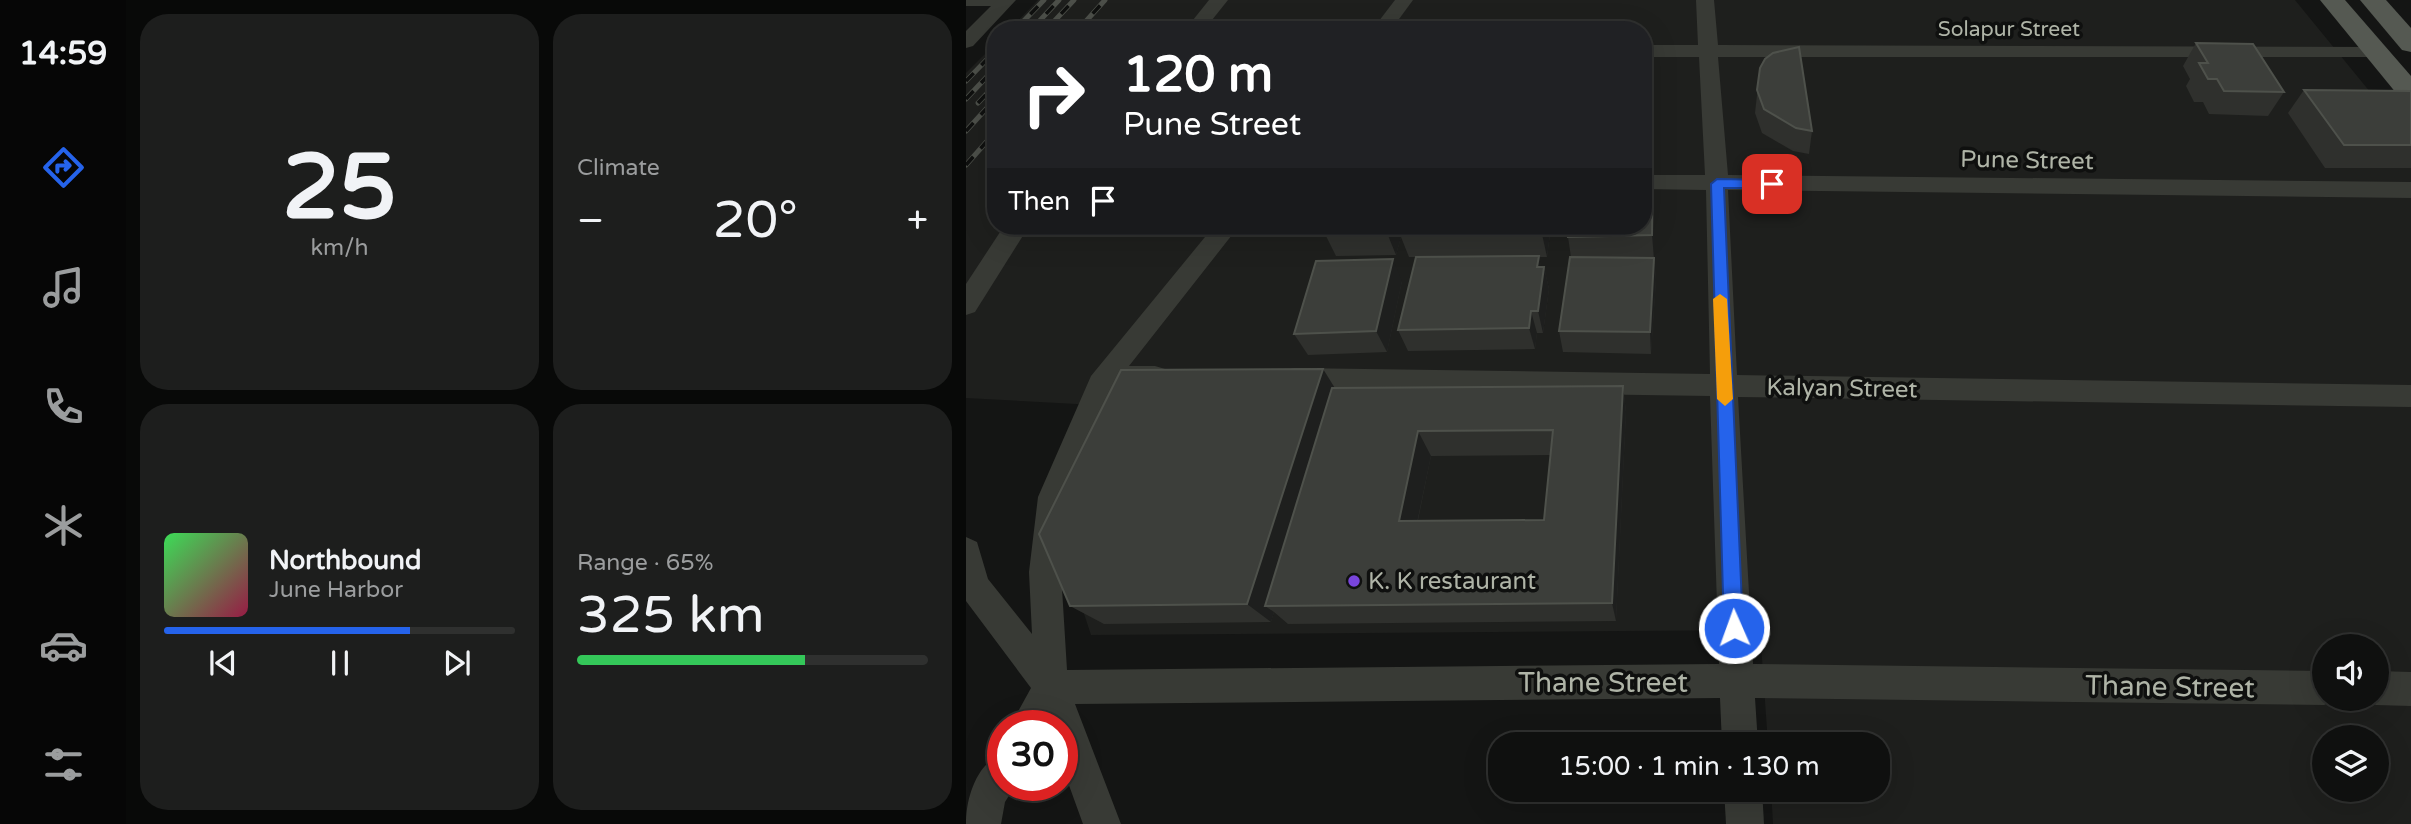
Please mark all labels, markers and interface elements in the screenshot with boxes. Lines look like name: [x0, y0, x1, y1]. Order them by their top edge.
street label: Solapur Street: [1938, 17, 2080, 42]
text: 14:59: [19, 35, 107, 73]
text: 120 m: [1123, 46, 1273, 105]
icon: right: [1008, 49, 1099, 140]
text: Pune Street: [1123, 106, 1301, 144]
text: 25: [282, 133, 397, 243]
icon: directions: [39, 143, 88, 192]
street label: Pune Street: [1960, 145, 2094, 176]
text: Climate: [577, 154, 660, 182]
pin: [1742, 154, 1802, 214]
icon: arrive: [1753, 165, 1791, 203]
icon: arrive: [1084, 182, 1122, 220]
text: Then: [1008, 186, 1070, 217]
text: 20°: [713, 189, 798, 252]
text: −: [577, 198, 604, 244]
text: +: [907, 198, 928, 244]
text: km/h: [311, 234, 368, 262]
icon: music: [39, 263, 88, 312]
street label: Kalyan Street: [1766, 373, 1918, 404]
icon: phone: [39, 382, 88, 431]
icon: climate: [39, 501, 88, 550]
text: Northbound: [269, 545, 421, 576]
text: Range · 65%: [577, 549, 713, 577]
place label: K. K restaurant: [1368, 567, 1536, 596]
marker: K. K restaurant: [1346, 573, 1362, 589]
text: June Harbor: [269, 576, 403, 604]
text: 325 km: [577, 584, 765, 647]
position arrow: [1697, 591, 1771, 665]
icon: car: [39, 621, 88, 670]
map controls: [2312, 634, 2389, 802]
button: sound: [2312, 634, 2389, 711]
icon: previous: [204, 644, 242, 682]
icon: pause: [321, 644, 359, 682]
icon: next: [438, 644, 476, 682]
street label: Thane Street: [1518, 666, 1688, 700]
street label: Thane Street: [2085, 669, 2256, 705]
speed limit sign: 30: [987, 710, 1078, 801]
button: layers: [2312, 725, 2389, 802]
icon: filters: [39, 740, 88, 789]
text: 15:00 · 1 min · 130 m: [1558, 751, 1820, 782]

